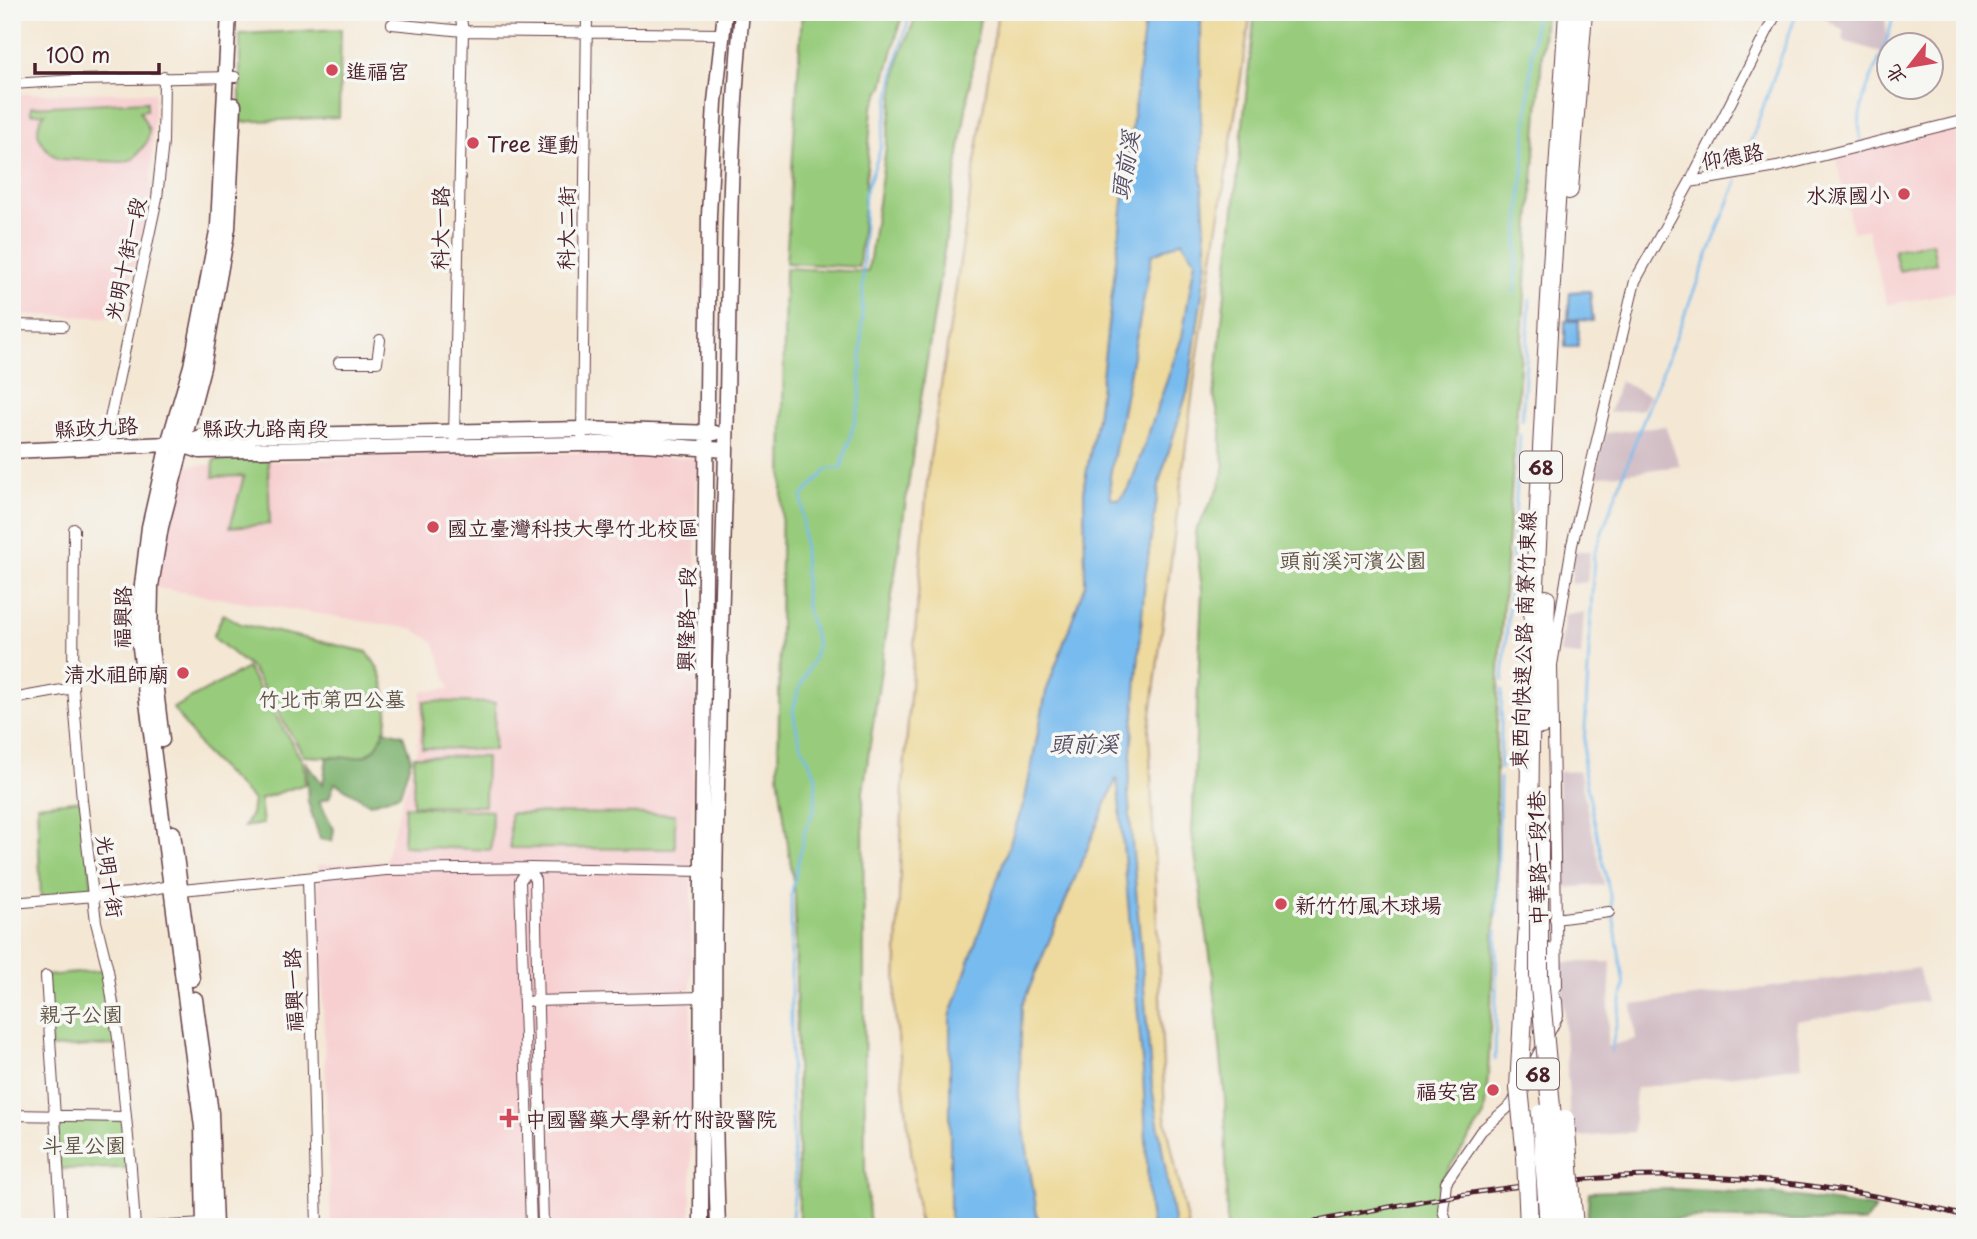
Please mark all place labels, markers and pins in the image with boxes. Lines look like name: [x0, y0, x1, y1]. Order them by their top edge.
place label: 進福宮: [346, 54, 409, 86]
marker: 進福宮: [324, 62, 340, 78]
place label: Tree 運動: [487, 127, 579, 159]
marker: Tree 運動: [465, 135, 481, 151]
place label: 水源國小: [1806, 178, 1890, 210]
marker: 水源國小: [1896, 186, 1912, 202]
place label: 國立臺灣科技大學竹北校區: [447, 511, 699, 543]
marker: 國立臺灣科技大學竹北校區: [425, 519, 441, 535]
place label: 清水祖師廟: [64, 657, 169, 689]
marker: 清水祖師廟: [175, 665, 191, 681]
place label: 新竹竹風木球場: [1295, 888, 1442, 920]
marker: 新竹竹風木球場: [1273, 896, 1289, 912]
place label: 福安宮: [1416, 1074, 1479, 1106]
marker: 福安宮: [1485, 1082, 1501, 1098]
place label: 中國醫藥大學新竹附設醫院: [525, 1102, 777, 1134]
marker: 中國醫藥大學新竹附設醫院: [499, 1108, 519, 1128]

